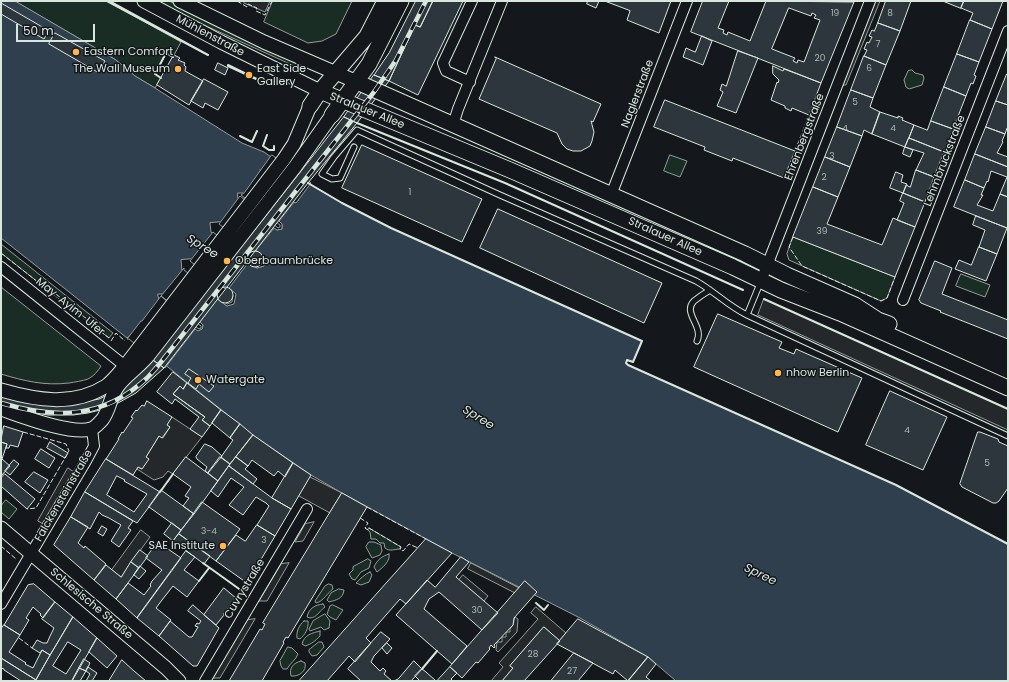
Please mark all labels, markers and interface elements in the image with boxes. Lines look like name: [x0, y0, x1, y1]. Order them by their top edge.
house number: 19: [831, 9, 839, 19]
house number: 8: [887, 9, 893, 19]
street label: Mühlenstraße: [173, 12, 247, 60]
scale bar: [18, 16, 97, 42]
text: 50 m: [23, 22, 54, 39]
house number: 7: [876, 40, 880, 50]
place label: Eastern Comfort: [84, 45, 173, 59]
marker: Eastern Comfort: [71, 47, 81, 57]
house number: 20: [815, 54, 825, 64]
street label: Naglerstraße: [619, 58, 657, 130]
place label: The Wall Museum: [73, 62, 170, 76]
place label: East Side Gallery: [257, 62, 306, 88]
marker: The Wall Museum: [173, 64, 183, 74]
house number: 6: [866, 64, 872, 74]
marker: East Side Gallery: [244, 70, 254, 80]
street label: Stralauer Allee: [328, 90, 406, 132]
street label: Ehrenbergstraße: [782, 92, 828, 182]
house number: 5: [852, 98, 858, 108]
street label: Lehmbruckstraße: [922, 114, 968, 208]
house number: 4: [842, 124, 848, 134]
house number: 4: [890, 124, 896, 134]
house number: 3: [829, 152, 835, 162]
house number: 2: [821, 173, 827, 183]
house number: 1: [409, 188, 411, 198]
street label: Stralauer Allee: [626, 215, 704, 259]
house number: 39: [817, 227, 827, 237]
water label: Spree: [184, 232, 220, 262]
place label: Oberbaumbrücke: [235, 254, 333, 268]
marker: Oberbaumbrücke: [222, 256, 232, 266]
street label: May-Ayim-Ufer: [33, 275, 107, 339]
place label: nhow Berlin: [786, 366, 849, 380]
marker: nhow Berlin: [773, 368, 783, 378]
place label: Watergate: [206, 373, 265, 387]
marker: Watergate: [193, 375, 203, 385]
water label: Spree: [460, 403, 496, 433]
house number: 4: [904, 426, 910, 436]
street label: Falckensteinstraße: [32, 448, 96, 544]
house number: 5: [984, 459, 990, 469]
house number: 3-4: [201, 527, 217, 537]
house number: 3: [261, 536, 267, 546]
place label: SAE Institute: [148, 539, 215, 553]
marker: SAE Institute: [218, 541, 228, 551]
street label: Cuvrystraße: [222, 557, 268, 621]
water label: Spree: [741, 561, 779, 589]
street label: Schlesische Straße: [47, 566, 135, 642]
house number: 30: [472, 606, 482, 616]
house number: 28: [528, 650, 538, 660]
house number: 27: [567, 667, 577, 677]

